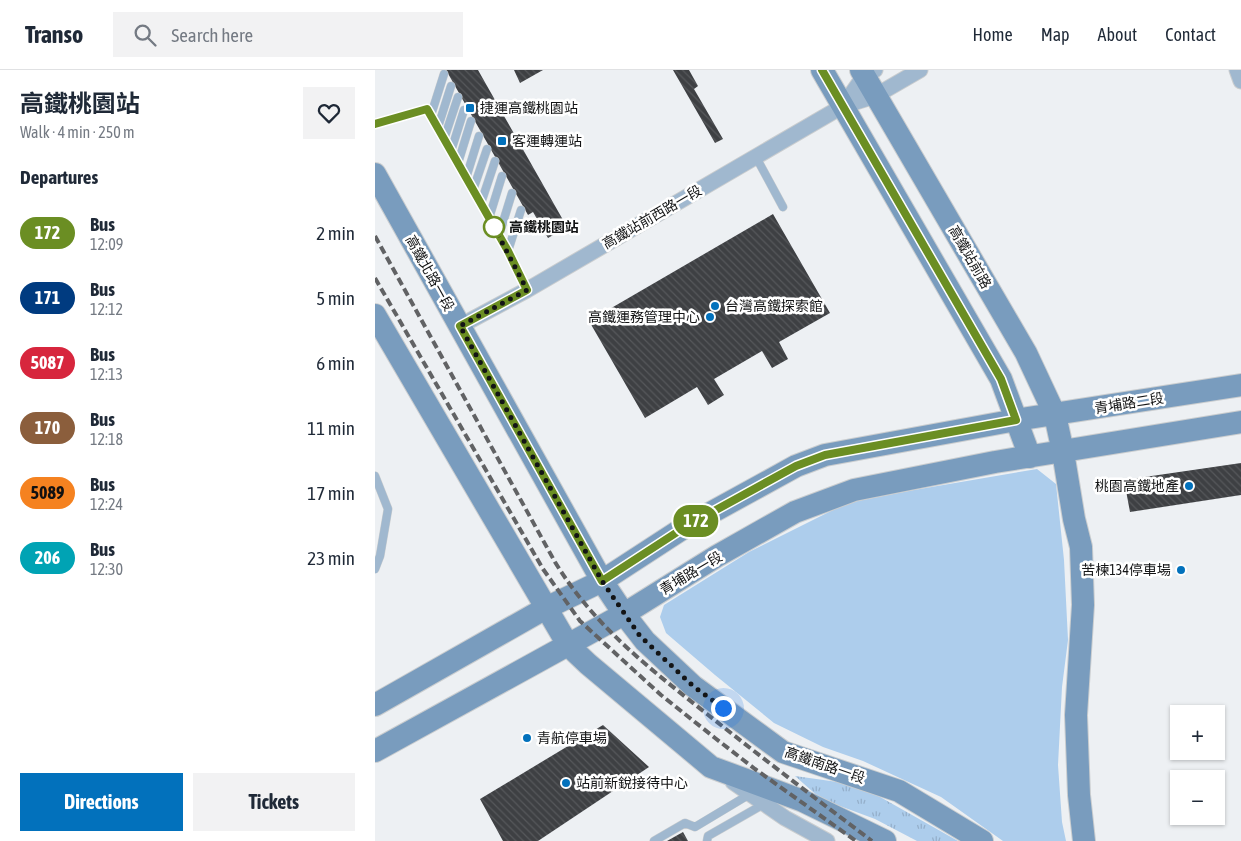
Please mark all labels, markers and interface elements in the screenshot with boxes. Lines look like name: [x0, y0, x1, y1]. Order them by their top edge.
search box: [113, 12, 463, 57]
text: Transo: [25, 21, 83, 48]
icon: search: [131, 21, 159, 49]
text: Search here: [171, 24, 253, 46]
text: Home: [973, 24, 1013, 45]
text: Map: [1041, 24, 1070, 45]
text: About: [1098, 24, 1137, 45]
text: Contact: [1165, 24, 1216, 45]
button: heart: [303, 87, 355, 139]
text: 高鐵桃園站: [20, 90, 140, 117]
place label: 捷運高鐵桃園站: [480, 100, 578, 116]
marker: 捷運高鐵桃園站: [464, 102, 476, 114]
text: Walk · 4 min · 250 m: [20, 123, 134, 141]
place label: 客運轉運站: [512, 133, 582, 149]
marker: 客運轉運站: [496, 135, 508, 147]
text: Departures: [20, 166, 98, 188]
street label: 高鐵站前西路一段: [600, 182, 704, 252]
text: Bus: [90, 213, 115, 235]
marker: 高鐵桃園站: [483, 216, 505, 238]
place label: 高鐵桃園站: [509, 219, 579, 235]
text: 172: [35, 222, 60, 243]
text: 2 min: [316, 222, 355, 244]
street label: 高鐵站前路: [946, 223, 994, 291]
street label: 高鐵北路一段: [403, 232, 457, 314]
text: 12:09: [90, 235, 123, 253]
text: Bus: [90, 278, 115, 300]
text: 171: [35, 287, 60, 308]
text: 5 min: [316, 287, 355, 309]
place label: 台灣高鐵探索館: [725, 298, 823, 314]
text: 12:12: [90, 300, 123, 318]
marker: 台灣高鐵探索館: [709, 300, 721, 312]
place label: 高鐵運務管理中心: [588, 309, 700, 325]
marker: 高鐵運務管理中心: [704, 311, 716, 323]
text: Bus: [90, 343, 115, 365]
text: 5087: [31, 352, 64, 373]
text: 6 min: [316, 352, 355, 374]
text: 12:13: [90, 365, 123, 383]
street label: 青埔路二段: [1093, 390, 1165, 416]
text: Bus: [90, 408, 115, 430]
text: 170: [35, 417, 60, 438]
text: 11 min: [307, 417, 355, 439]
text: 12:18: [90, 430, 123, 448]
text: Bus: [90, 473, 115, 495]
place label: 桃園高鐵地產: [1095, 478, 1179, 494]
marker: 桃園高鐵地產: [1183, 480, 1195, 492]
text: 5089: [31, 482, 64, 503]
text: 17 min: [307, 482, 355, 504]
text: 12:24: [90, 495, 123, 513]
line badge: 172: [667, 505, 725, 537]
text: 172: [683, 510, 709, 531]
text: Bus: [90, 538, 115, 560]
text: 206: [35, 547, 60, 568]
text: 23 min: [307, 547, 355, 569]
street label: 青埔路一段: [657, 548, 725, 598]
text: 12:30: [90, 560, 123, 578]
place label: 苦楝134停車場: [1081, 562, 1171, 578]
marker: 苦楝134停車場: [1175, 564, 1187, 576]
your location: [711, 696, 736, 721]
map controls: [1170, 705, 1225, 825]
button: +: [1170, 705, 1225, 760]
place label: 青航停車場: [537, 730, 607, 746]
marker: 青航停車場: [521, 732, 533, 744]
street label: 高鐵南路一段: [783, 744, 867, 786]
button: −: [1170, 770, 1225, 825]
button: Directions: [20, 773, 183, 831]
button: Tickets: [193, 773, 355, 831]
place label: 站前新銳接待中心: [576, 775, 688, 791]
marker: 站前新銳接待中心: [560, 777, 572, 789]

